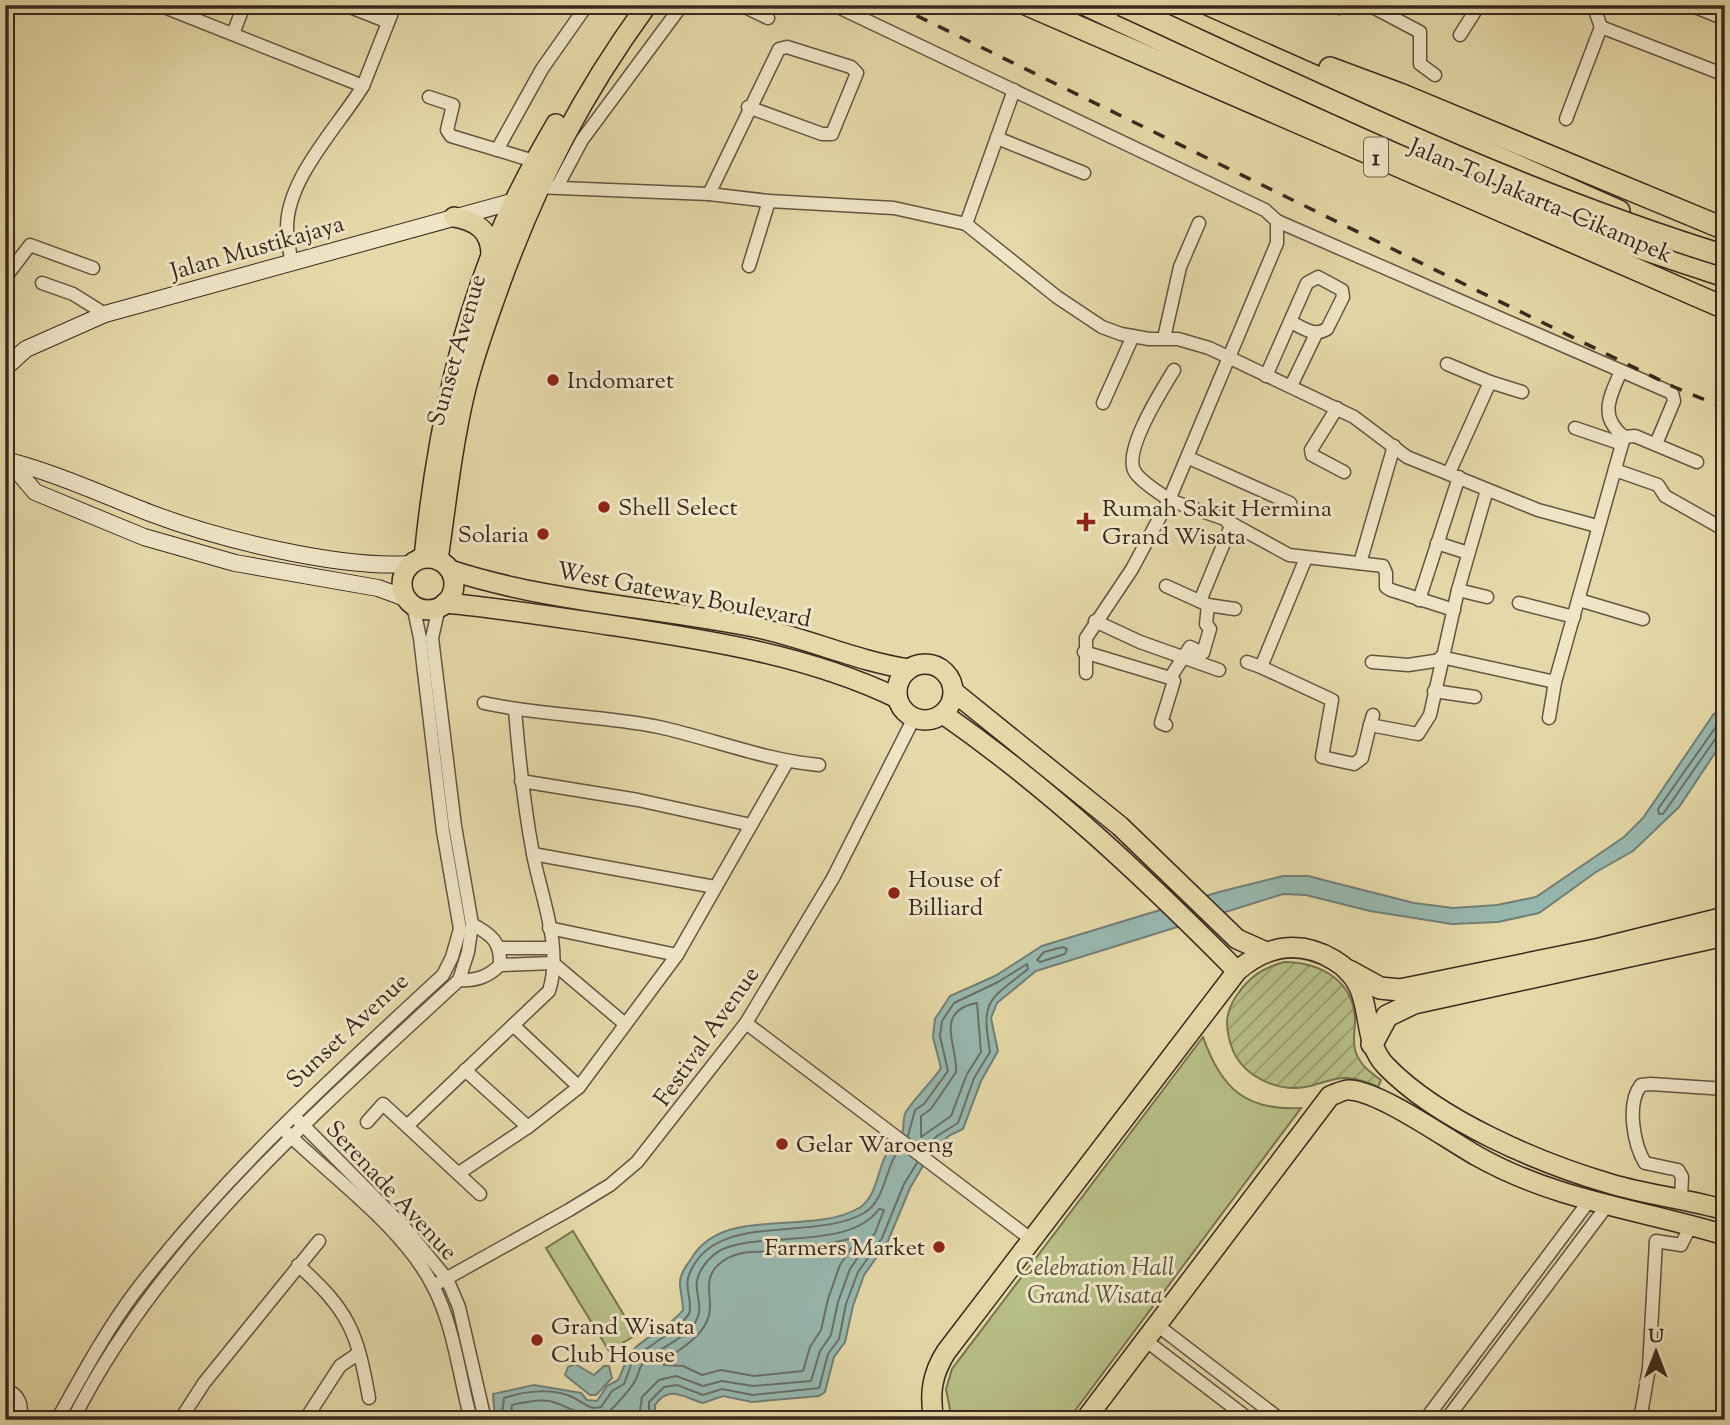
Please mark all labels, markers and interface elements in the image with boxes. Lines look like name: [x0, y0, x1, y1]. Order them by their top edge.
street label: Jalan Tol Jakarta–Cikampek: [1401, 130, 1677, 273]
road number: 1: [1364, 138, 1388, 176]
street label: Jalan Mustikajaya: [165, 208, 348, 291]
street label: Sunset Avenue: [420, 271, 496, 430]
place label: Indomaret: [567, 365, 674, 399]
marker: Indomaret: [545, 372, 561, 388]
place label: Shell Select: [618, 492, 738, 526]
place label: Rumah Sakit Hermina Grand Wisata: [1102, 493, 1332, 555]
marker: Shell Select: [596, 499, 612, 515]
marker: Rumah Sakit Hermina Grand Wisata: [1076, 512, 1096, 532]
place label: Solaria: [457, 519, 529, 553]
marker: Solaria: [535, 526, 551, 542]
street label: West Gateway Boulevard: [553, 555, 814, 637]
place label: House of Billiard: [908, 864, 1003, 926]
marker: House of Billiard: [886, 885, 902, 901]
street label: Festival Avenue: [647, 960, 769, 1114]
street label: Sunset Avenue: [280, 966, 417, 1097]
street label: Serenade Avenue: [317, 1114, 464, 1269]
place label: Gelar Waroeng: [796, 1129, 953, 1163]
marker: Gelar Waroeng: [774, 1136, 790, 1152]
place label: Farmers Market: [764, 1232, 925, 1266]
marker: Farmers Market: [931, 1239, 947, 1255]
park label: Celebration Hall Grand Wisata: [1016, 1252, 1174, 1314]
place label: Grand Wisata Club House: [551, 1311, 695, 1373]
north arrow: [1622, 1316, 1692, 1386]
text: U: [1648, 1324, 1664, 1351]
marker: Grand Wisata Club House: [529, 1332, 545, 1348]

